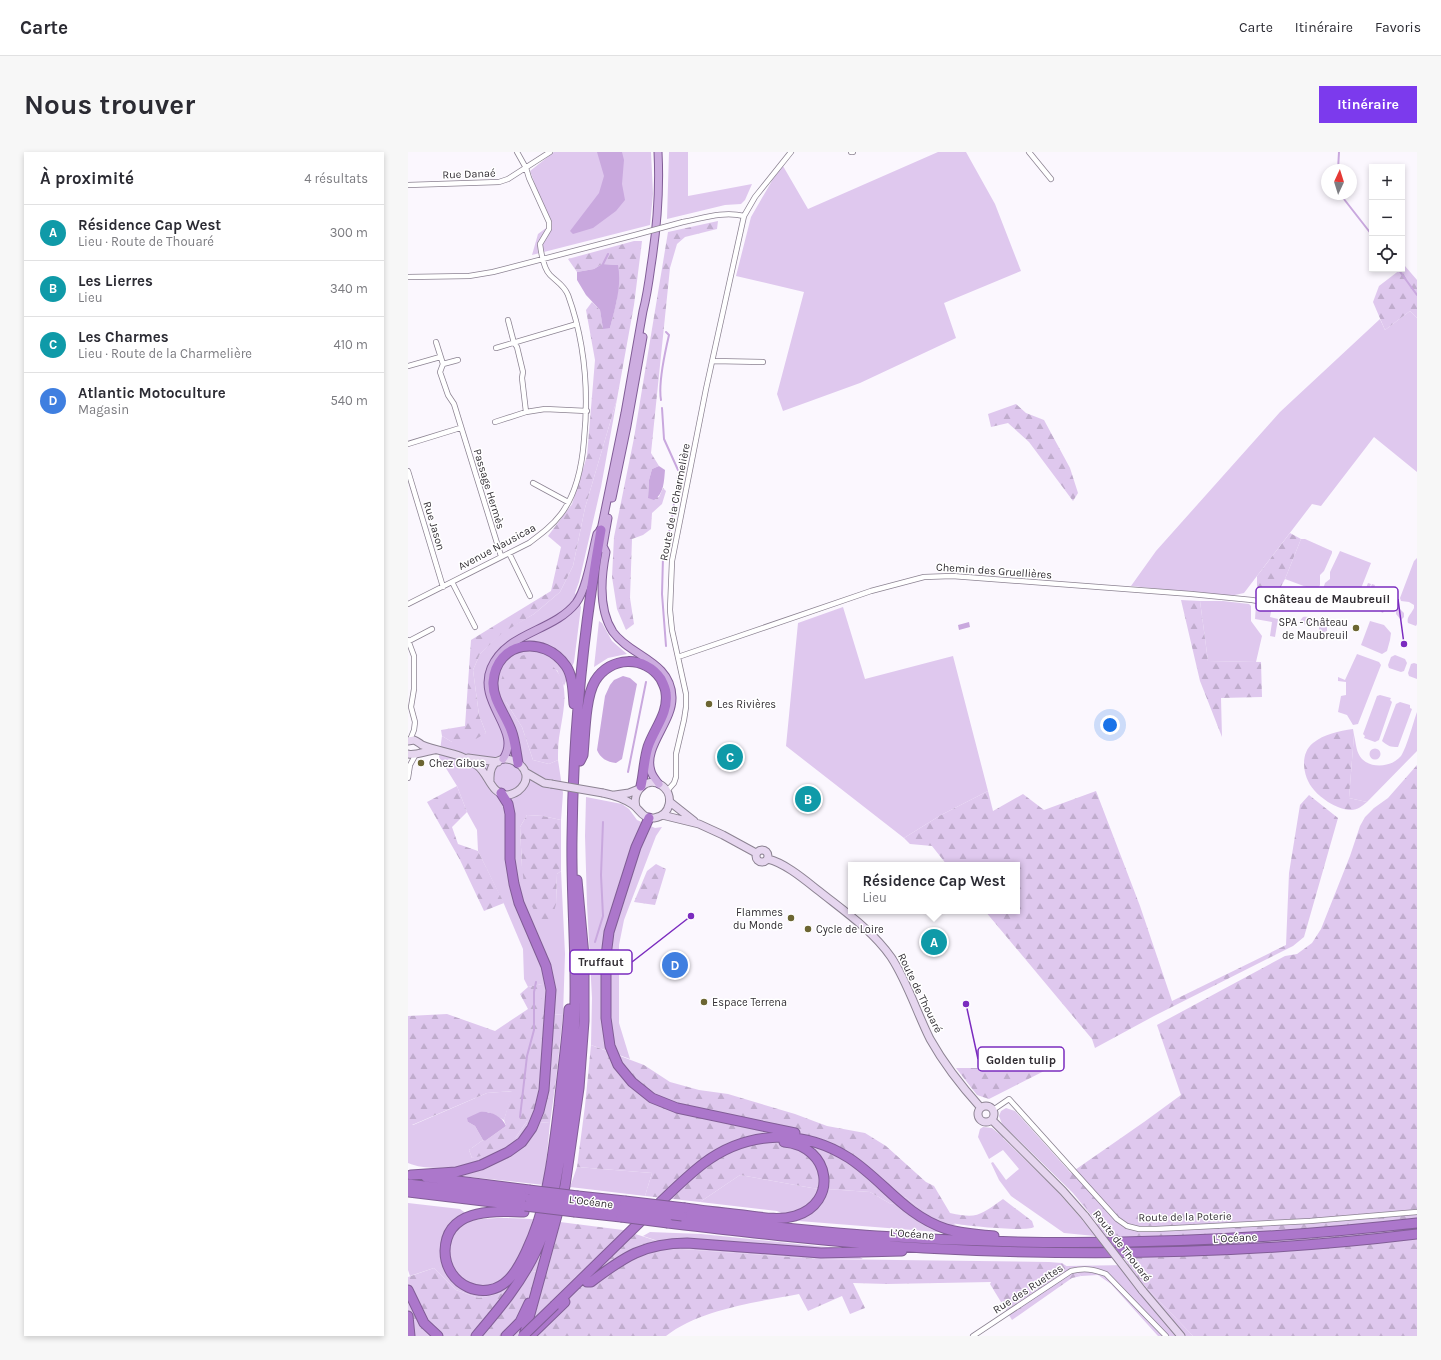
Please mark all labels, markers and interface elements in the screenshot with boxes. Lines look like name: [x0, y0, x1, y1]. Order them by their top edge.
text: Carte: [20, 17, 68, 39]
text: Carte: [1239, 19, 1273, 36]
text: Itinéraire: [1295, 19, 1353, 36]
text: Favoris: [1375, 19, 1421, 36]
button: Itinéraire: [1319, 86, 1417, 123]
text: Nous trouver: [24, 88, 195, 121]
north arrow: [1321, 164, 1357, 200]
map controls: [1369, 164, 1405, 272]
button: +: [1369, 164, 1405, 200]
street label: Rue Danaé: [442, 167, 496, 181]
text: À proximité: [40, 168, 134, 188]
text: 4 résultats: [304, 171, 368, 186]
button: −: [1369, 200, 1405, 236]
text: Résidence Cap West: [78, 216, 221, 234]
text: A: [49, 225, 57, 240]
text: 300 m: [330, 225, 368, 240]
text: Lieu · Route de Thouaré: [78, 234, 214, 249]
button: locate: [1369, 236, 1405, 272]
text: Les Lierres: [78, 272, 153, 290]
text: B: [49, 281, 57, 296]
text: 340 m: [330, 281, 368, 296]
text: Lieu: [78, 290, 103, 305]
text: Les Charmes: [78, 328, 169, 346]
text: C: [49, 337, 57, 352]
text: 410 m: [333, 337, 368, 352]
text: Lieu · Route de la Charmelière: [78, 346, 252, 361]
text: Atlantic Motoculture: [78, 384, 226, 402]
text: D: [49, 393, 57, 408]
text: 540 m: [330, 393, 368, 408]
text: Magasin: [78, 402, 129, 417]
street label: Route de la Charmelière: [657, 442, 693, 562]
street label: Passage Hermès: [471, 447, 507, 531]
street label: Rue Jason: [420, 500, 448, 552]
street label: Avenue Nausicaa: [456, 521, 538, 573]
street label: Chemin des Gruellières: [936, 560, 1053, 582]
callout: Château de Maubreuil: [1256, 587, 1398, 611]
text: Château de Maubreuil: [1264, 592, 1390, 606]
place label: SPA - Château de Maubreuil: [1278, 616, 1348, 642]
marker: SPA - Château de Maubreuil: [1351, 623, 1361, 633]
place label: Les Rivières: [717, 698, 776, 711]
marker: Les Rivières: [704, 699, 714, 709]
your location: [1100, 715, 1120, 735]
pin: C: [717, 742, 743, 772]
place label: Chez Gibus: [429, 757, 485, 770]
marker: Chez Gibus: [416, 758, 426, 768]
pin: B: [795, 784, 821, 814]
popup: [848, 862, 1020, 914]
text: Résidence Cap West: [862, 872, 1006, 890]
text: Lieu: [862, 890, 887, 905]
place label: Flammes du Monde: [733, 906, 783, 932]
marker: Flammes du Monde: [786, 913, 796, 923]
place label: Cycle de Loire: [816, 923, 884, 936]
marker: Cycle de Loire: [803, 924, 813, 934]
pin: A: [921, 927, 947, 957]
callout: Truffaut: [570, 950, 632, 974]
pin: D: [662, 950, 688, 980]
street label: Route de Thouaré: [895, 951, 945, 1035]
text: Truffaut: [578, 955, 624, 969]
place label: Espace Terrena: [712, 996, 787, 1009]
marker: Espace Terrena: [699, 997, 709, 1007]
callout: Golden tulip: [978, 1047, 1064, 1071]
text: Golden tulip: [986, 1053, 1056, 1067]
street label: L’Océane: [568, 1193, 614, 1211]
street label: Route de Thouaré: [1090, 1208, 1154, 1285]
street label: Route de la Poterie: [1138, 1210, 1232, 1224]
street label: L’Océane: [889, 1226, 935, 1242]
street label: L’Océane: [1213, 1230, 1258, 1246]
street label: Rue des Ruettes: [991, 1261, 1066, 1317]

